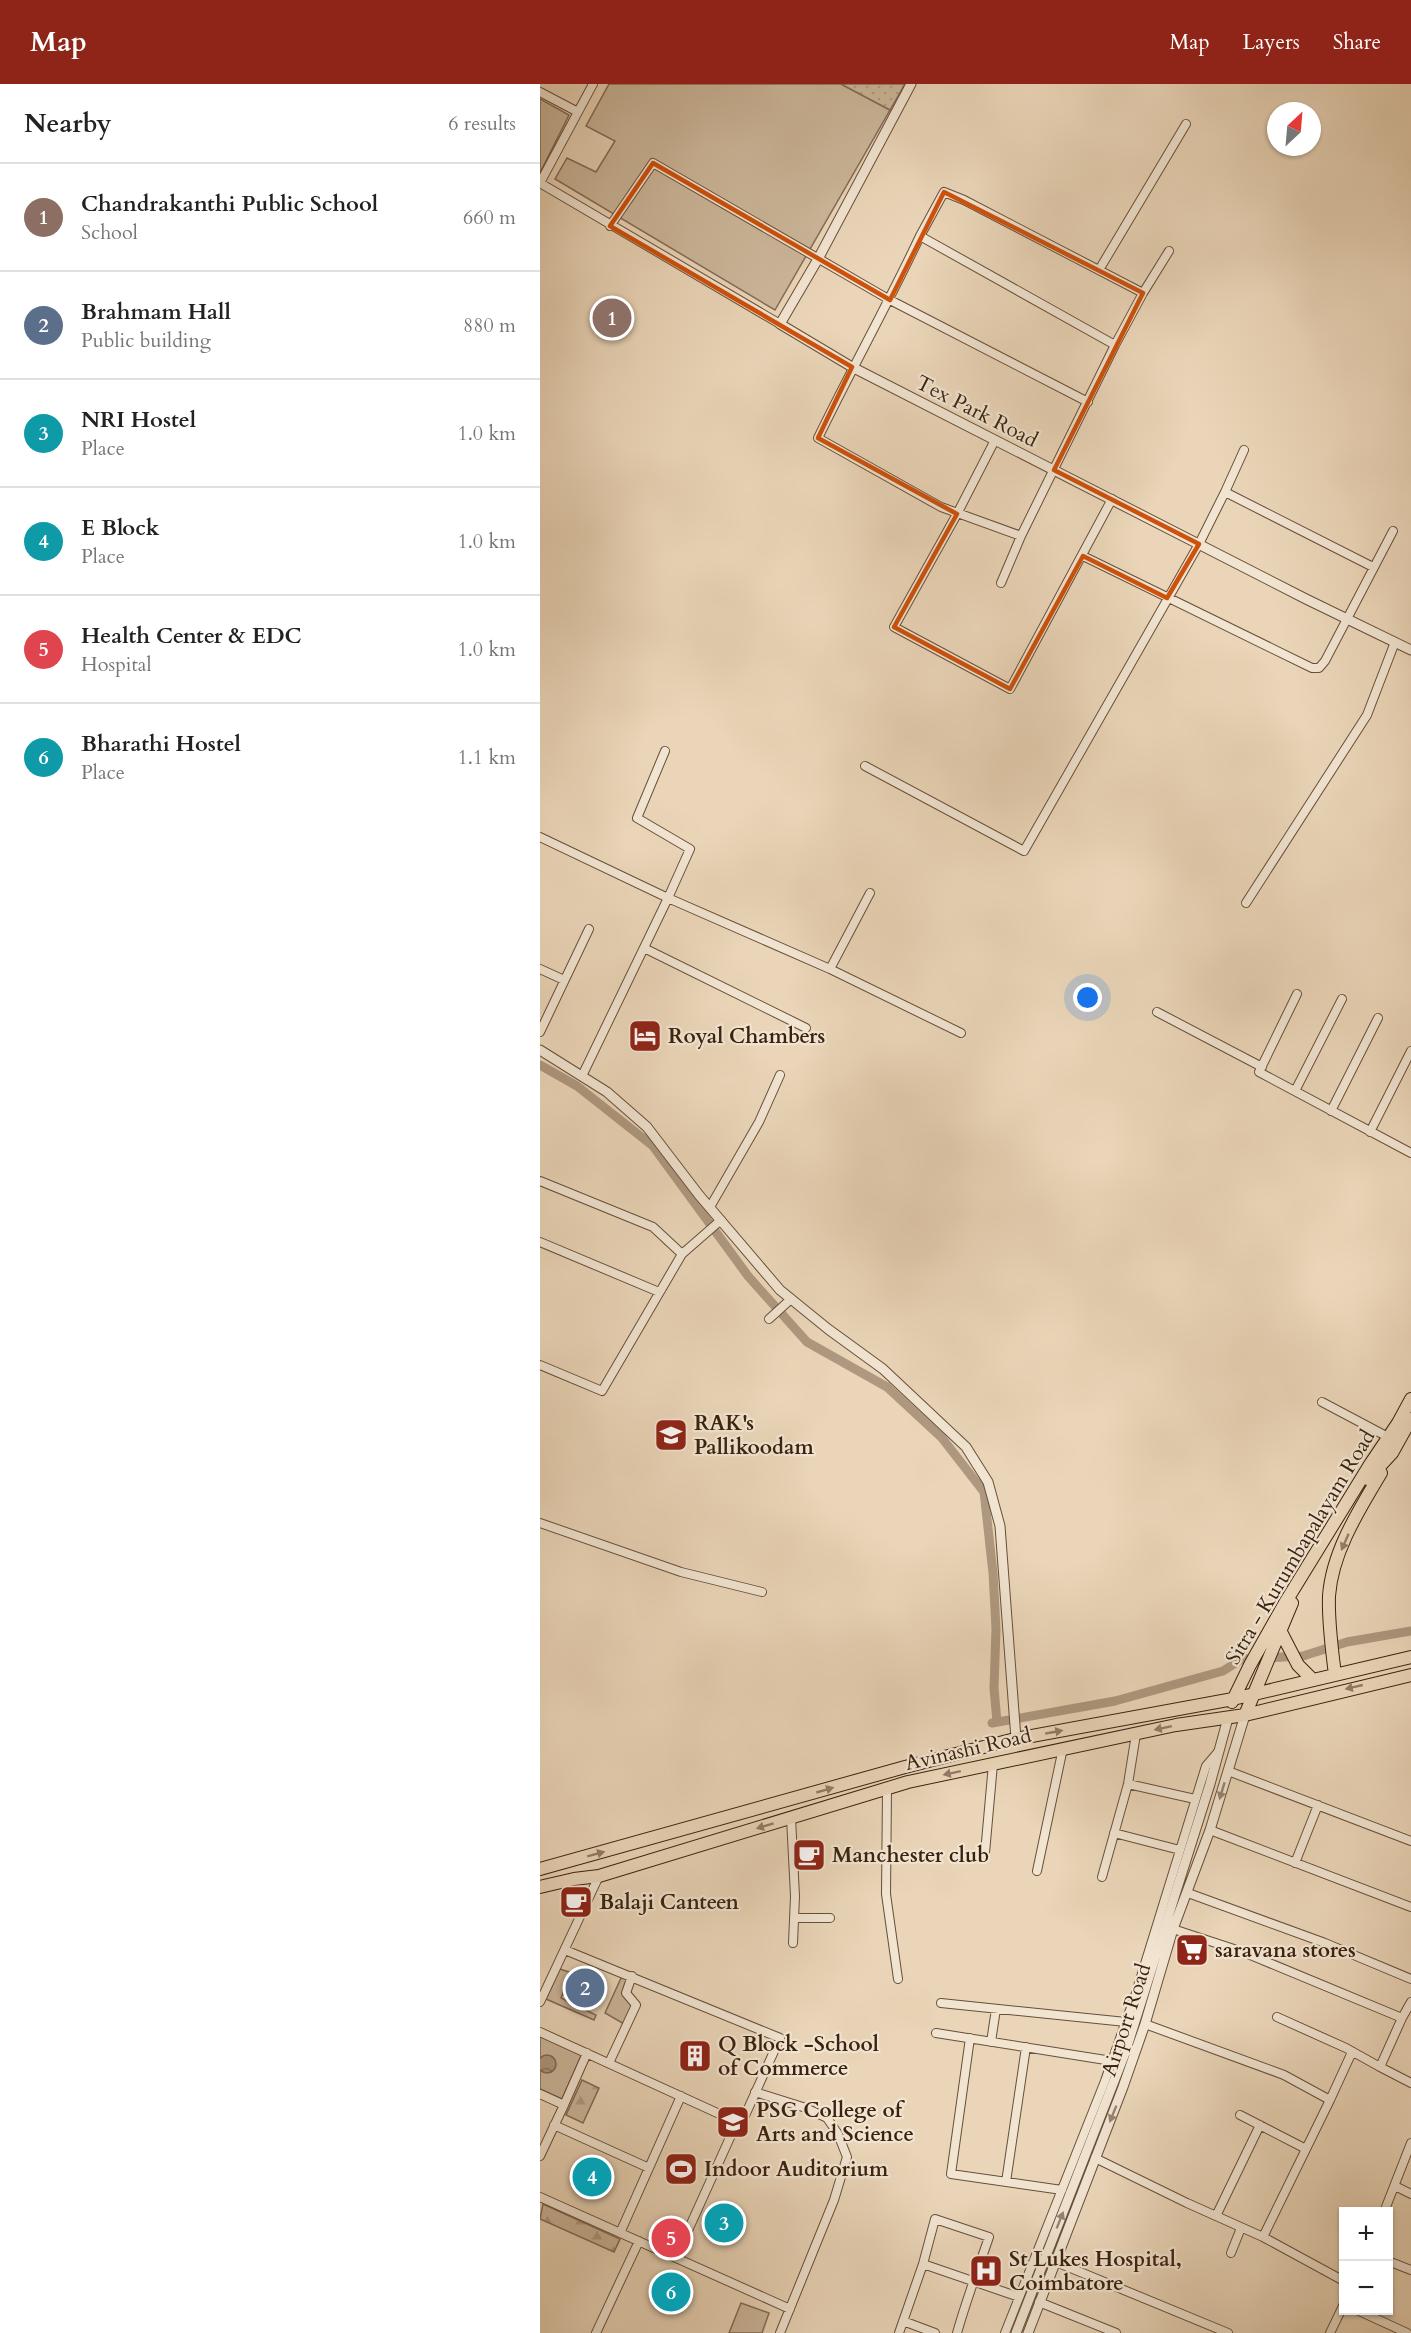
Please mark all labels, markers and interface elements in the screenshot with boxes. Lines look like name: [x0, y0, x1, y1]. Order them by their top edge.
text: Map: [30, 23, 87, 61]
text: Map: [1170, 28, 1210, 57]
text: Layers: [1243, 28, 1300, 57]
text: Share: [1333, 28, 1381, 57]
north arrow: [1267, 102, 1321, 156]
text: Nearby: [24, 106, 112, 141]
text: 6 results: [448, 110, 516, 137]
text: Chandrakanthi Public School: [81, 189, 378, 219]
text: 1: [38, 204, 49, 231]
text: 660 m: [463, 204, 516, 231]
text: School: [81, 219, 138, 246]
pin: 1: [592, 296, 632, 340]
text: Brahmam Hall: [81, 297, 231, 327]
text: 2: [38, 312, 49, 339]
text: 880 m: [463, 312, 516, 339]
text: Public building: [81, 327, 211, 354]
street label: Tex Park Road: [911, 368, 1043, 455]
text: NRI Hostel: [81, 405, 196, 435]
text: 3: [38, 420, 49, 447]
text: 1.0 km: [457, 420, 516, 447]
text: Place: [81, 435, 125, 462]
text: E Block: [81, 513, 160, 543]
text: 4: [38, 528, 49, 555]
text: 1.0 km: [457, 528, 516, 555]
text: Place: [81, 543, 125, 570]
text: Health Center & EDC: [81, 621, 302, 651]
text: 5: [38, 636, 49, 663]
text: 1.0 km: [457, 636, 516, 663]
text: Hospital: [81, 651, 152, 678]
text: Bharathi Hostel: [81, 729, 241, 759]
text: 6: [38, 744, 49, 771]
text: 1.1 km: [457, 744, 516, 771]
text: Place: [81, 759, 125, 786]
your location: [1073, 983, 1102, 1012]
hotel icon: Royal Chambers: [627, 1018, 663, 1054]
place label: Royal Chambers: [668, 1022, 825, 1051]
place label: RAK's Pallikoodam: [694, 1409, 814, 1462]
school or university icon: RAK's Pallikoodam: [653, 1417, 689, 1453]
street label: Sitra - Kurumbapalayam Road: [1219, 1424, 1382, 1670]
one-way arrow: [1339, 1533, 1349, 1551]
one-way arrow: [1345, 1683, 1363, 1693]
street label: Avinashi Road: [902, 1721, 1034, 1778]
one-way arrow: [1154, 1724, 1173, 1733]
one-way arrow: [1045, 1727, 1064, 1736]
one-way arrow: [942, 1769, 961, 1778]
one-way arrow: [1217, 1782, 1226, 1800]
one-way arrow: [816, 1785, 834, 1794]
one-way arrow: [756, 1822, 774, 1831]
cafe icon: Manchester club: [791, 1837, 827, 1873]
place label: Manchester club: [832, 1841, 989, 1870]
one-way arrow: [588, 1849, 606, 1858]
cafe icon: Balaji Canteen: [558, 1884, 594, 1920]
place label: Balaji Canteen: [599, 1888, 740, 1917]
supermarket icon: saravana stores: [1174, 1932, 1210, 1968]
place label: saravana stores: [1215, 1936, 1356, 1965]
street label: Airport Road: [1095, 1960, 1158, 2080]
pin: 2: [566, 1966, 604, 2010]
place label: Q Block -School of Commerce: [718, 2030, 879, 2083]
building icon: Q Block -School of Commerce: [677, 2038, 713, 2074]
place label: PSG College of Arts and Science: [756, 2096, 914, 2149]
school or university icon: PSG College of Arts and Science: [715, 2104, 751, 2140]
one-way arrow: [1108, 2106, 1118, 2124]
sports icon: Indoor Auditorium: [663, 2151, 699, 2187]
pin: 4: [572, 2154, 612, 2200]
place label: Indoor Auditorium: [704, 2155, 889, 2184]
pin: 3: [704, 2200, 744, 2246]
map controls: [1339, 2207, 1393, 2315]
button: +: [1339, 2207, 1393, 2261]
one-way arrow: [1056, 2211, 1065, 2229]
pin: 5: [652, 2216, 690, 2260]
place label: St Lukes Hospital, Coimbatore: [1009, 2245, 1182, 2298]
hospital icon: St Lukes Hospital, Coimbatore: [968, 2253, 1004, 2289]
button: −: [1339, 2261, 1393, 2315]
pin: 6: [652, 2270, 690, 2314]

